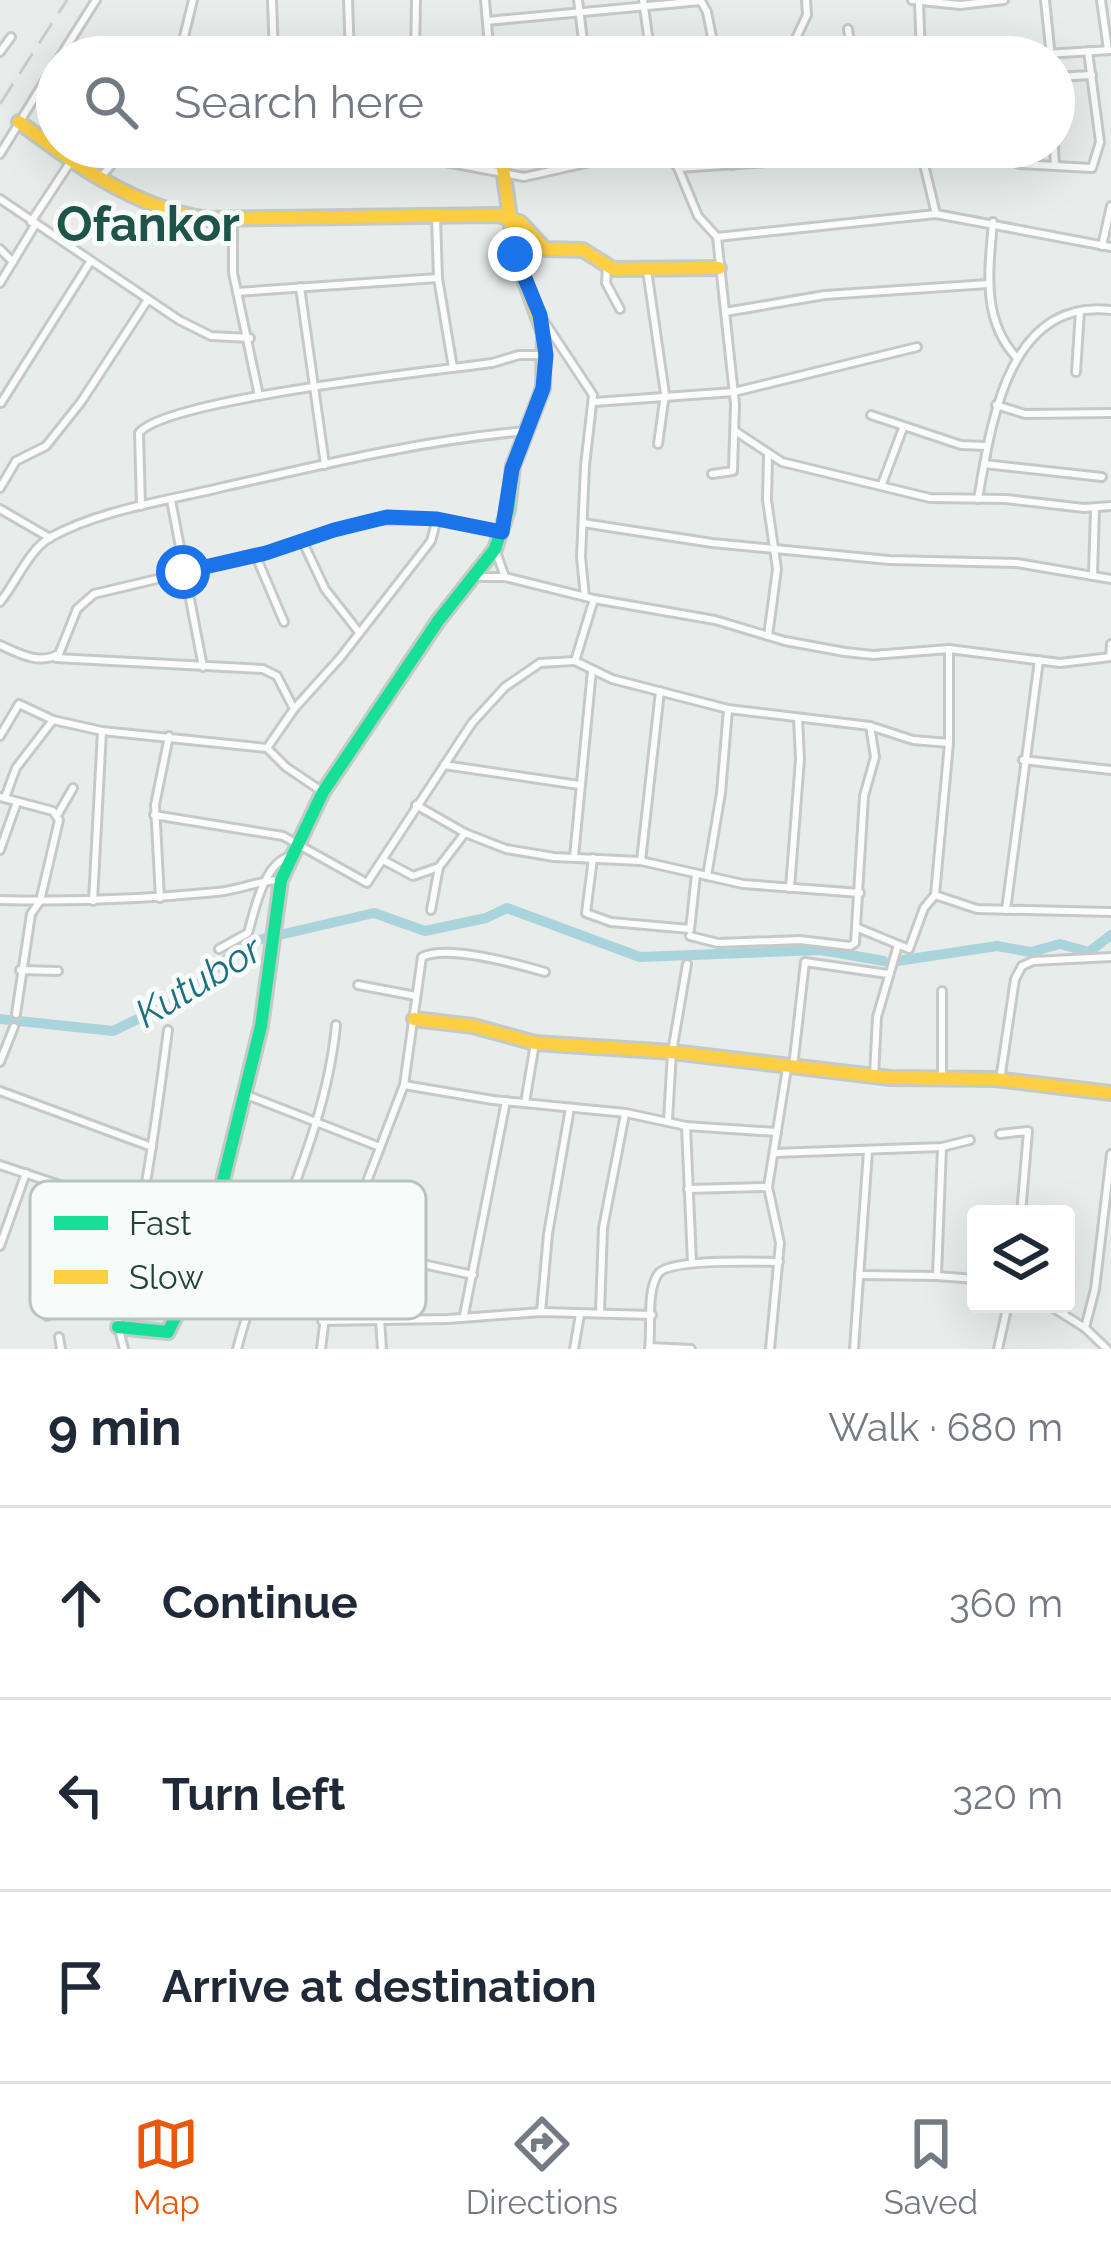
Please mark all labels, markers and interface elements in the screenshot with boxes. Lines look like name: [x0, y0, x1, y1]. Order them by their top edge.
search box: [36, 36, 1075, 168]
icon: search: [78, 69, 144, 135]
text: Search here: [174, 76, 424, 129]
district label: Ofankor: [56, 196, 240, 252]
route end: [488, 227, 542, 281]
route start: [156, 545, 210, 599]
water label: Kutubor: [127, 925, 271, 1036]
legend: [30, 1181, 426, 1319]
text: Fast: [129, 1204, 191, 1243]
map controls: [967, 1205, 1075, 1313]
button: layers: [967, 1205, 1075, 1313]
text: Slow: [129, 1258, 204, 1297]
text: 9 min: [48, 1397, 182, 1457]
text: Walk · 680 m: [828, 1404, 1063, 1450]
icon: ahead: [48, 1570, 114, 1636]
text: Continue: [162, 1576, 358, 1629]
text: 360 m: [949, 1580, 1063, 1626]
icon: left: [48, 1762, 114, 1828]
text: Turn left: [162, 1768, 345, 1821]
text: 320 m: [952, 1772, 1063, 1818]
icon: arrive: [48, 1954, 114, 2020]
text: Arrive at destination: [162, 1960, 597, 2013]
tab: Map: [133, 2111, 200, 2222]
tab: Directions: [466, 2111, 618, 2222]
tab: Saved: [884, 2111, 978, 2222]

